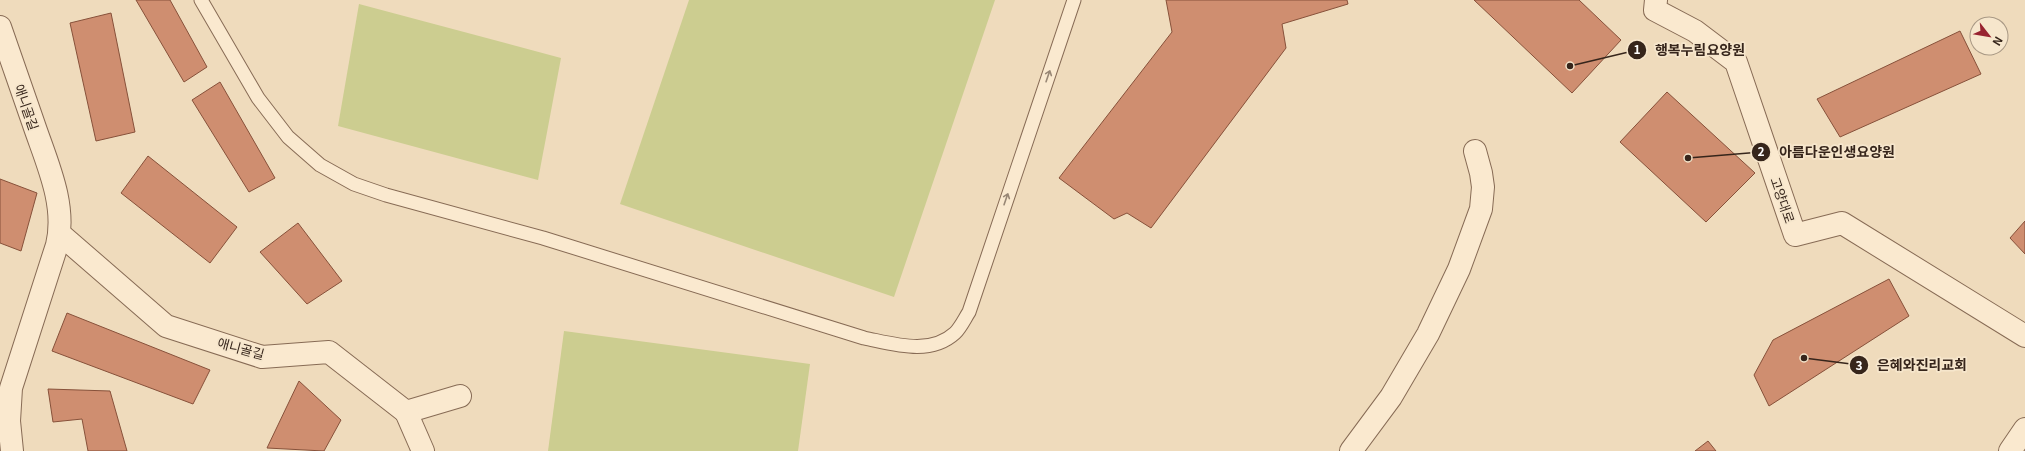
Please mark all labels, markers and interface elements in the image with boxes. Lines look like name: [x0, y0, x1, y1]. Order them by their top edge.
north arrow: [1969, 16, 2009, 56]
text: N: [1989, 34, 2007, 49]
callout: 행복누림요양원: [1627, 37, 1753, 63]
text: 행복누림요양원: [1655, 39, 1745, 59]
text: 1: [1633, 40, 1641, 57]
one-way arrow: [1045, 70, 1052, 83]
street label: 애니골길: [10, 81, 44, 133]
callout: 아름다운인생요양원: [1751, 139, 1903, 165]
text: 아름다운인생요양원: [1779, 141, 1895, 161]
text: 2: [1757, 142, 1765, 159]
street label: 고양대로: [1766, 174, 1800, 226]
one-way arrow: [1003, 193, 1010, 206]
street label: 애니골길: [215, 333, 267, 363]
callout: 은혜와진리교회: [1849, 352, 1975, 378]
text: 은혜와진리교회: [1877, 354, 1967, 374]
text: 3: [1855, 356, 1863, 373]

